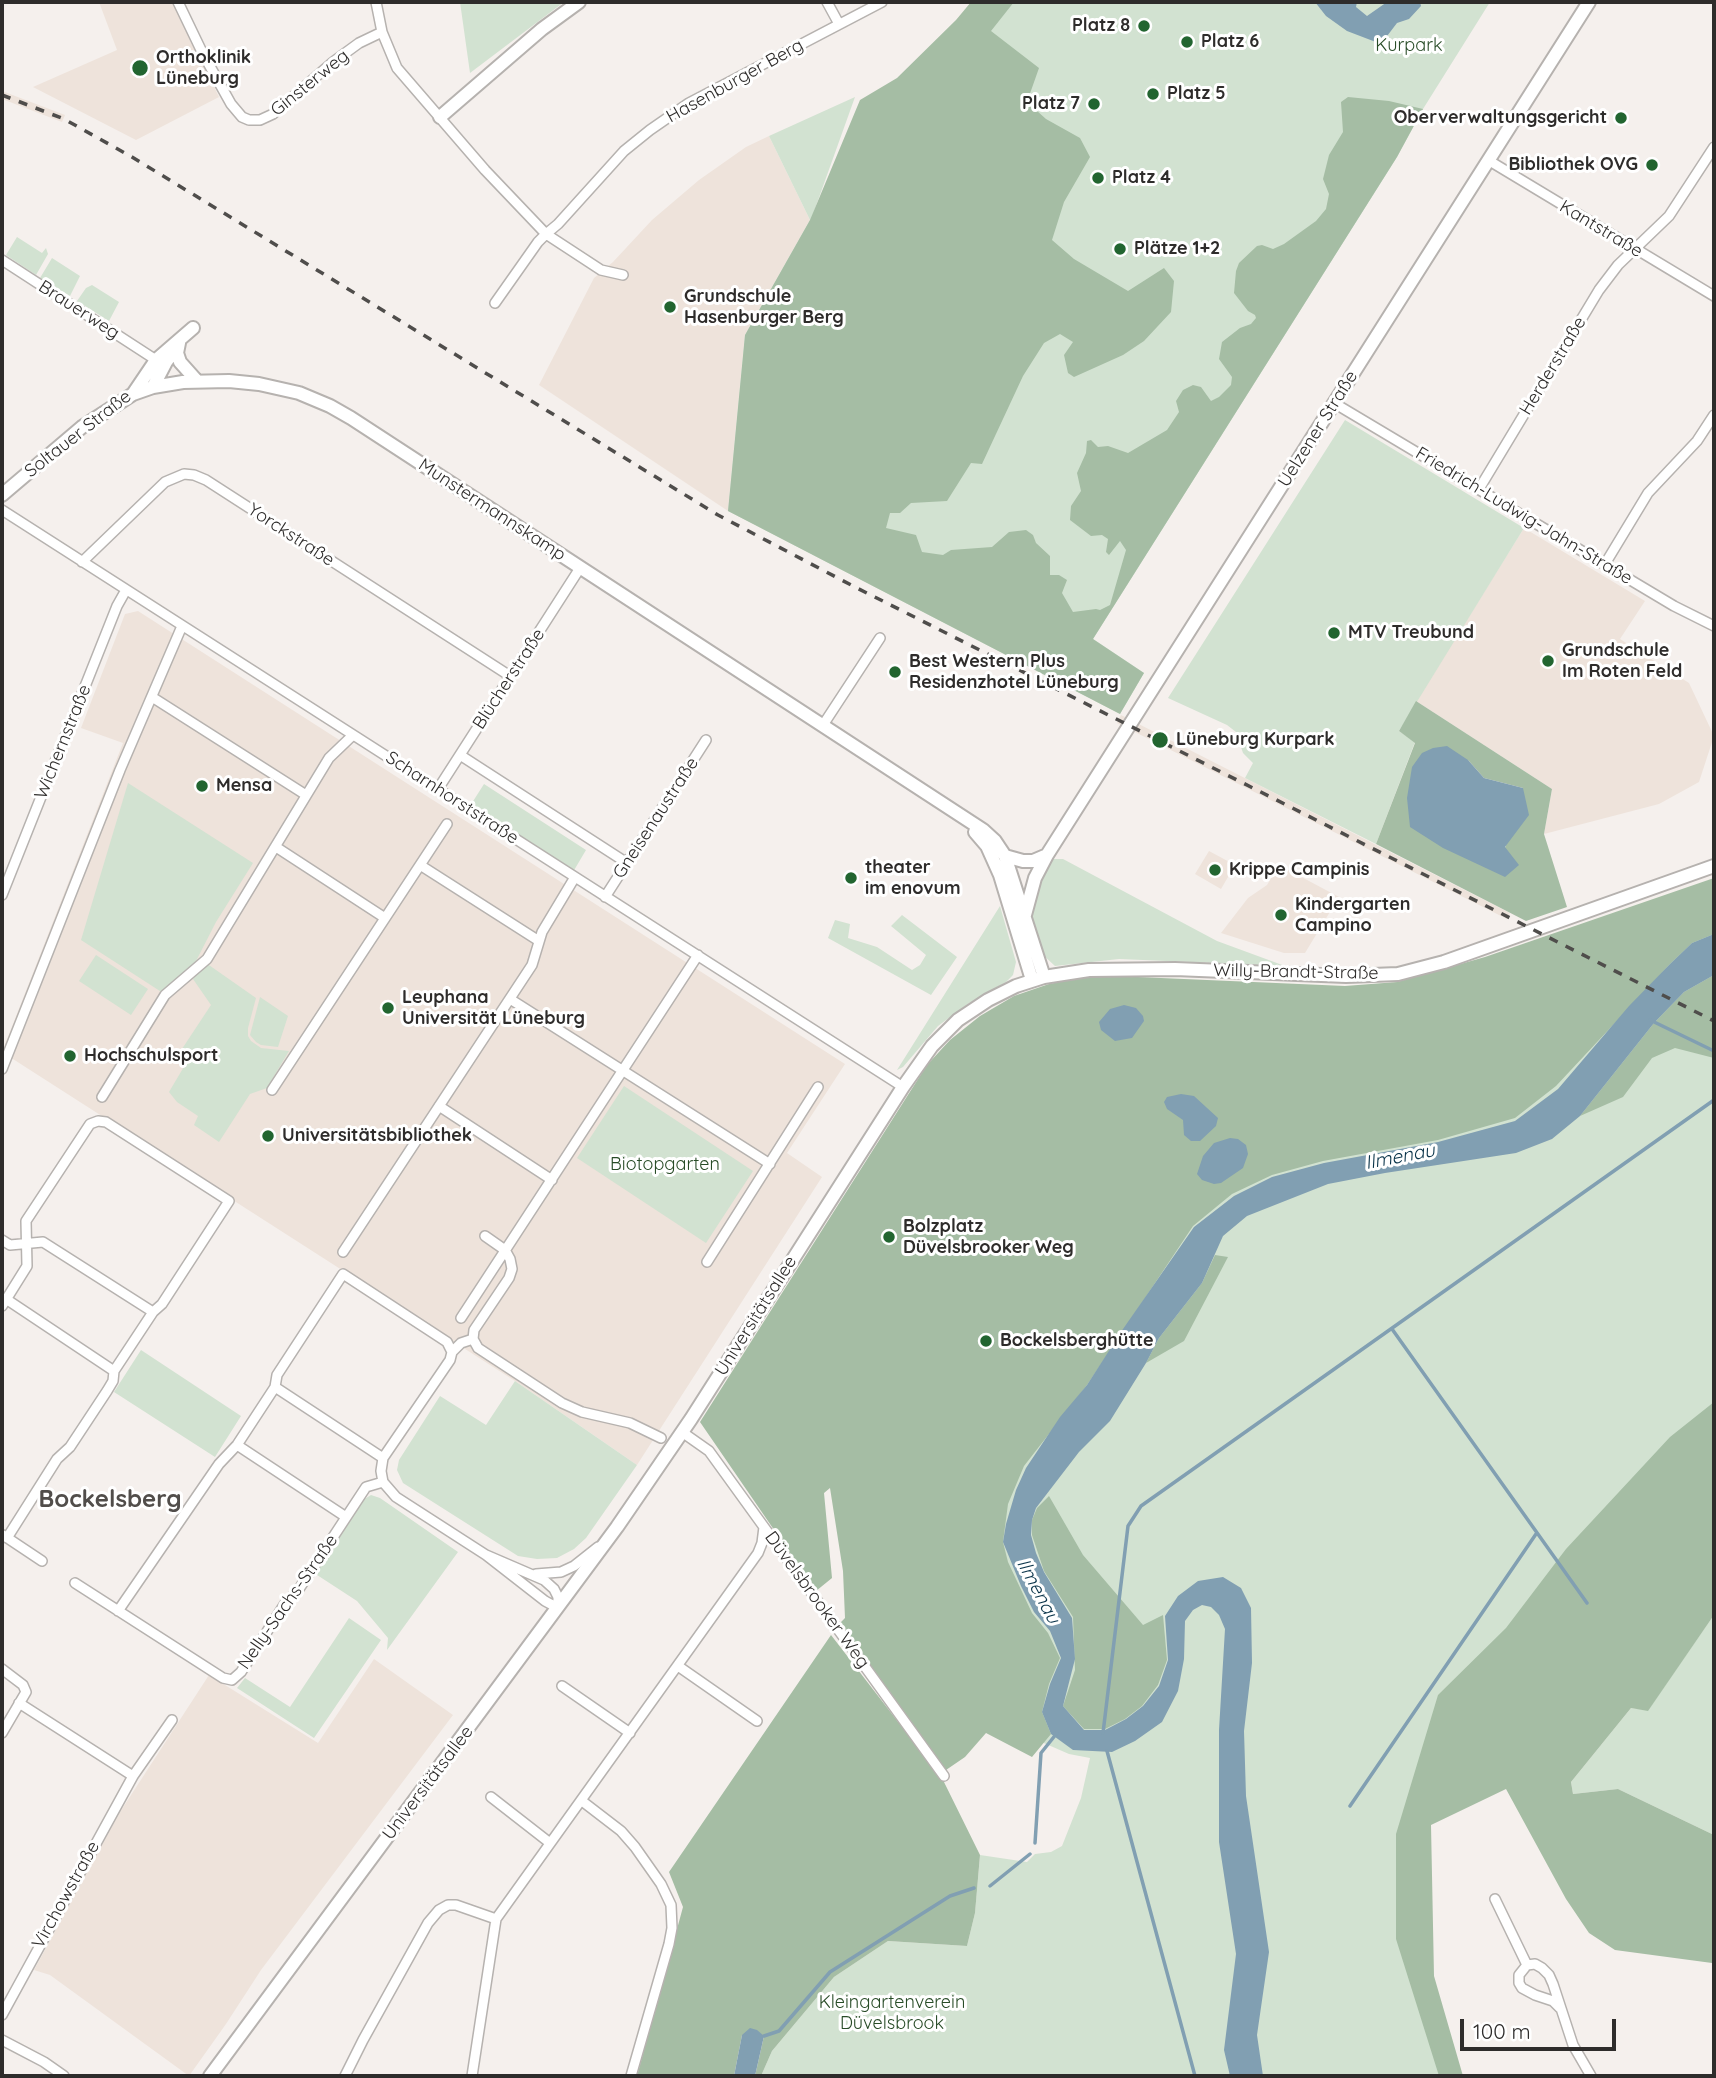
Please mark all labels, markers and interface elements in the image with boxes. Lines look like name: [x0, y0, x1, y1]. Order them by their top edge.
place label: Platz 8: [1072, 15, 1130, 37]
marker: Platz 8: [1136, 18, 1152, 34]
place label: Platz 6: [1201, 31, 1259, 53]
street label: Hasenburger Berg: [663, 34, 807, 128]
marker: Platz 6: [1179, 34, 1195, 50]
park label: Kurpark: [1375, 35, 1443, 57]
street label: Ginsterweg: [267, 45, 353, 121]
place label: Orthoklinik Lüneburg: [156, 47, 251, 90]
marker: Orthoklinik Lüneburg: [130, 58, 150, 78]
place label: Platz 5: [1167, 83, 1225, 105]
marker: Platz 5: [1145, 86, 1161, 102]
place label: Platz 7: [1022, 93, 1080, 115]
marker: Platz 7: [1086, 96, 1102, 112]
place label: Oberverwaltungsgericht: [1394, 107, 1607, 129]
marker: Oberverwaltungsgericht: [1613, 110, 1629, 126]
place label: Bibliothek OVG: [1509, 154, 1638, 176]
marker: Bibliothek OVG: [1644, 157, 1660, 173]
place label: Platz 4: [1112, 167, 1171, 189]
marker: Platz 4: [1090, 170, 1106, 186]
street label: Kantstraße: [1556, 196, 1646, 262]
place label: Plätze 1+2: [1134, 238, 1220, 260]
marker: Plätze 1+2: [1112, 241, 1128, 257]
street label: Brauerweg: [34, 276, 124, 344]
place label: Grundschule Hasenburger Berg: [684, 286, 844, 328]
marker: Grundschule Hasenburger Berg: [662, 299, 678, 315]
street label: Herderstraße: [1515, 313, 1591, 419]
street label: Uelzener Straße: [1274, 367, 1362, 491]
street label: Soltauer Straße: [20, 386, 136, 482]
street label: Friedrich-Ludwig-Jahn-Straße: [1412, 443, 1636, 589]
street label: Munstermannskamp: [414, 454, 570, 566]
street label: Yorckstraße: [244, 499, 338, 571]
place label: MTV Treubund: [1348, 622, 1474, 644]
street label: Blücherstraße: [468, 625, 550, 733]
marker: MTV Treubund: [1326, 625, 1342, 641]
place label: Grundschule Im Roten Feld: [1562, 640, 1682, 682]
place label: Best Western Plus Residenzhotel Lüneburg: [909, 651, 1119, 694]
marker: Grundschule Im Roten Feld: [1540, 653, 1556, 669]
marker: Best Western Plus Residenzhotel Lüneburg: [887, 664, 903, 680]
street label: Wichernstraße: [30, 682, 96, 802]
place label: Lüneburg Kurpark: [1176, 729, 1335, 751]
marker: Lüneburg Kurpark: [1150, 730, 1170, 750]
street label: Scharnhorststraße: [382, 747, 522, 849]
street label: Gneisenaustraße: [609, 753, 703, 883]
place label: Mensa: [216, 775, 272, 797]
marker: Mensa: [194, 778, 210, 794]
place label: theater im enovum: [865, 857, 961, 900]
place label: Krippe Campinis: [1229, 859, 1369, 881]
marker: Krippe Campinis: [1207, 862, 1223, 878]
marker: theater im enovum: [843, 870, 859, 886]
place label: Kindergarten Campino: [1295, 894, 1410, 936]
marker: Kindergarten Campino: [1273, 907, 1289, 923]
street label: Willy-Brandt-Straße: [1213, 960, 1379, 984]
place label: Leuphana Universität Lüneburg: [402, 987, 585, 1030]
marker: Leuphana Universität Lüneburg: [380, 1000, 396, 1016]
place label: Hochschulsport: [84, 1045, 218, 1067]
marker: Hochschulsport: [62, 1048, 78, 1064]
place label: Universitätsbibliothek: [282, 1125, 472, 1147]
marker: Universitätsbibliothek: [260, 1128, 276, 1144]
water label: Ilmenau: [1363, 1139, 1437, 1175]
park label: Biotopgarten: [610, 1154, 720, 1176]
place label: Bolzplatz Düvelsbrooker Weg: [903, 1216, 1074, 1258]
marker: Bolzplatz Düvelsbrooker Weg: [881, 1229, 897, 1245]
street label: Universitätsallee: [710, 1252, 802, 1380]
place label: Bockelsberghütte: [1000, 1330, 1154, 1352]
marker: Bockelsberghütte: [978, 1333, 994, 1349]
district label: Bockelsberg: [38, 1486, 182, 1514]
street label: Düvelsbrooker Weg: [760, 1527, 874, 1673]
street label: Nelly-Sachs-Straße: [233, 1530, 343, 1674]
water label: Ilmenau: [1011, 1555, 1065, 1627]
street label: Universitätsallee: [378, 1722, 478, 1844]
street label: Virchowstraße: [28, 1838, 104, 1952]
park label: Kleingartenverein Düvelsbrook: [819, 1992, 965, 2035]
scale bar: [1464, 2004, 1620, 2048]
text: 100 m: [1473, 2018, 1531, 2044]

